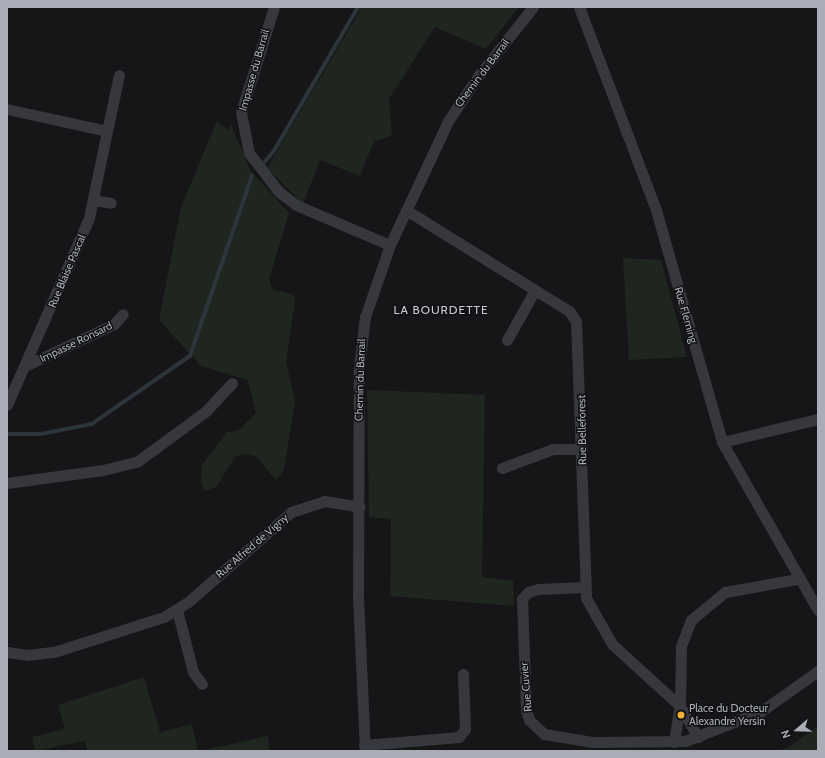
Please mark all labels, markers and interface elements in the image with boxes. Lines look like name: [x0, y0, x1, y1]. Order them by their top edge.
street label: Impasse du Barrail: [236, 28, 272, 112]
street label: Chemin du Barrail: [452, 36, 512, 110]
street label: Rue Blaise Pascal: [46, 232, 88, 310]
street label: Rue Fleming: [672, 285, 700, 345]
district label: LA BOURDETTE: [393, 303, 489, 317]
street label: Impasse Ronsard: [38, 319, 114, 365]
street label: Chemin du Barrail: [352, 339, 368, 421]
street label: Rue Belleforest: [575, 395, 589, 465]
street label: Rue Alfred de Vigny: [213, 511, 291, 581]
street label: Rue Cuvier: [517, 662, 535, 712]
place label: Place du Docteur Alexandre Yersin: [689, 702, 768, 728]
marker: Place du Docteur Alexandre Yersin: [676, 710, 686, 720]
north arrow: [777, 710, 817, 750]
text: N: [778, 728, 794, 740]

